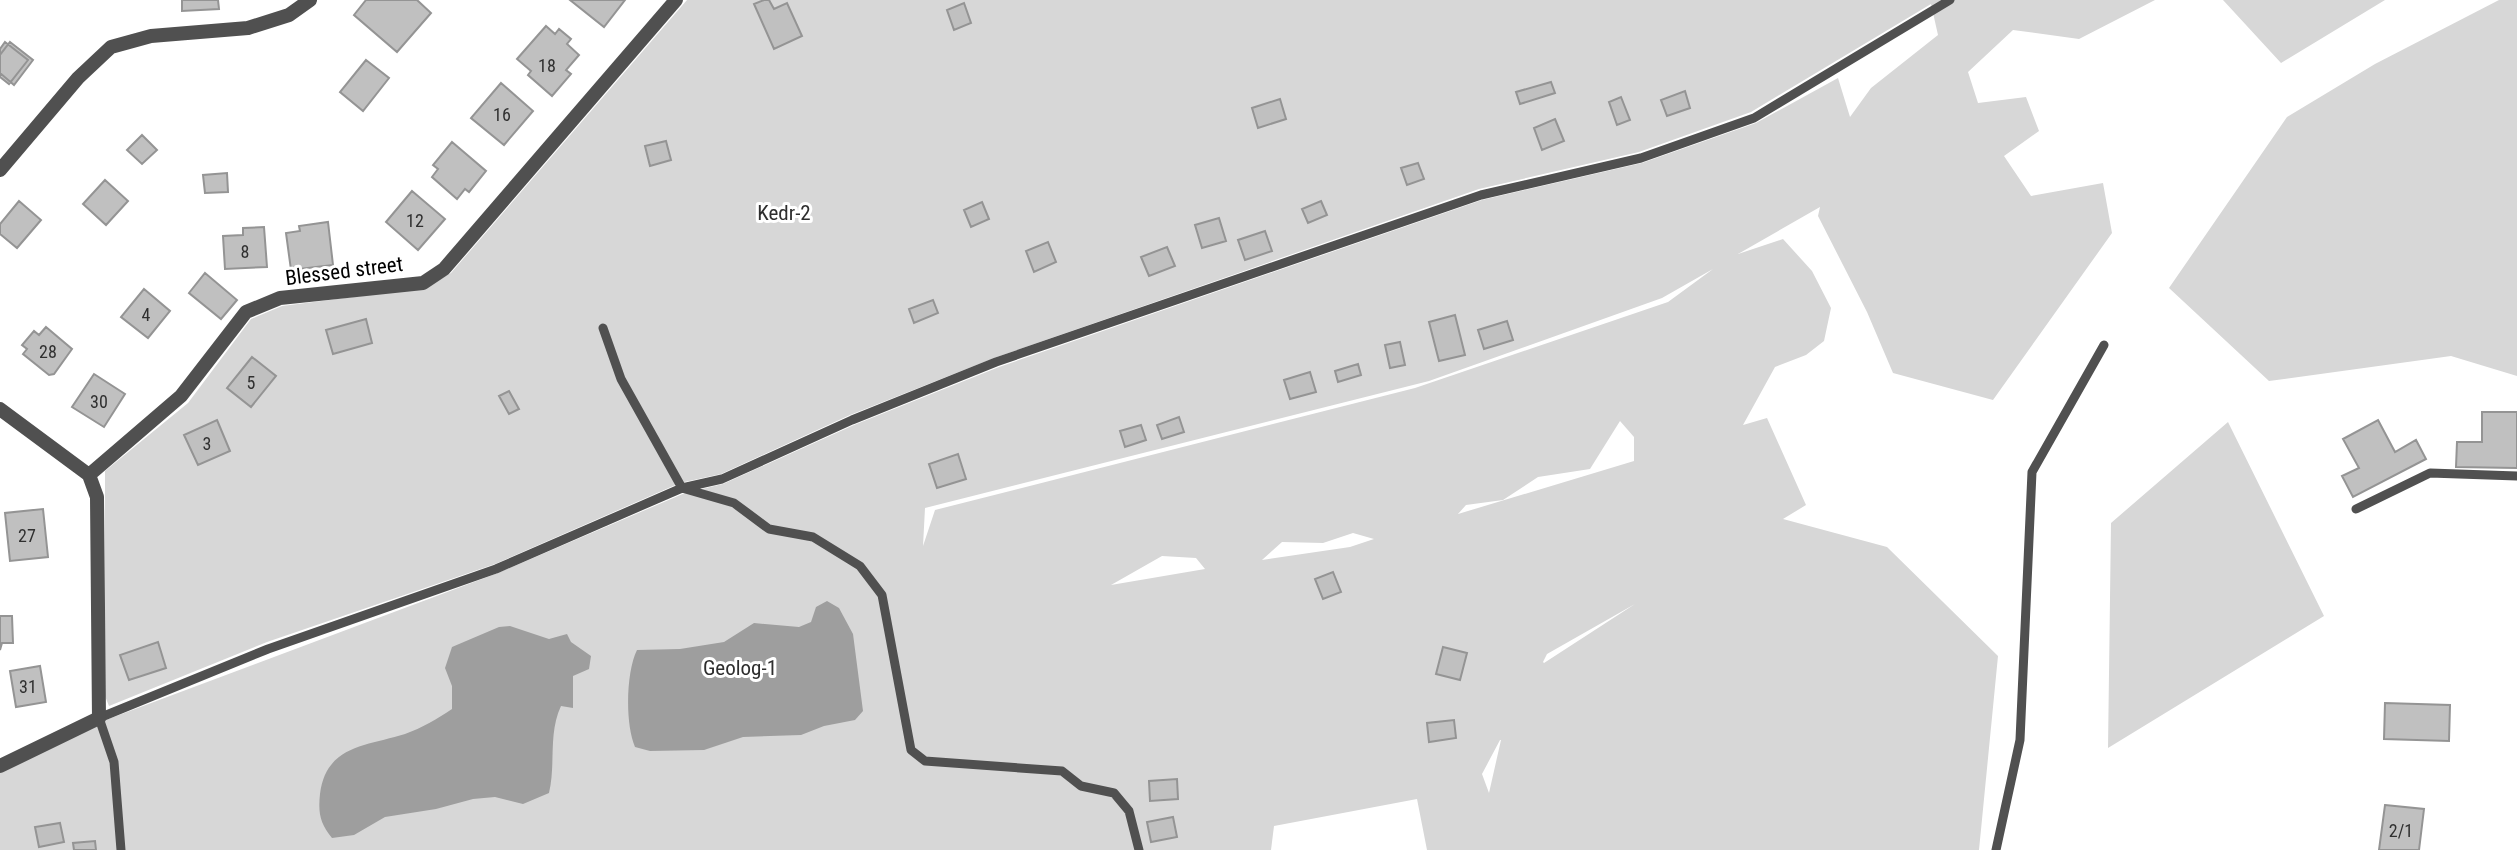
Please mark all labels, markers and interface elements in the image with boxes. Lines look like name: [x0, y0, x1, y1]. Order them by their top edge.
house number: 18: [538, 55, 556, 76]
house number: 16: [493, 104, 511, 125]
park label: Kedr-2: [757, 201, 811, 225]
house number: 12: [406, 210, 424, 231]
house number: 8: [241, 241, 249, 262]
street label: Blessed street: [284, 252, 404, 290]
house number: 4: [142, 304, 151, 325]
house number: 28: [39, 341, 57, 362]
house number: 5: [247, 372, 256, 393]
house number: 30: [90, 391, 108, 412]
house number: 3: [203, 433, 211, 454]
house number: 27: [18, 525, 36, 546]
park label: Geolog-1: [703, 656, 777, 680]
house number: 31: [19, 676, 37, 697]
house number: 2/1: [2389, 820, 2413, 841]

